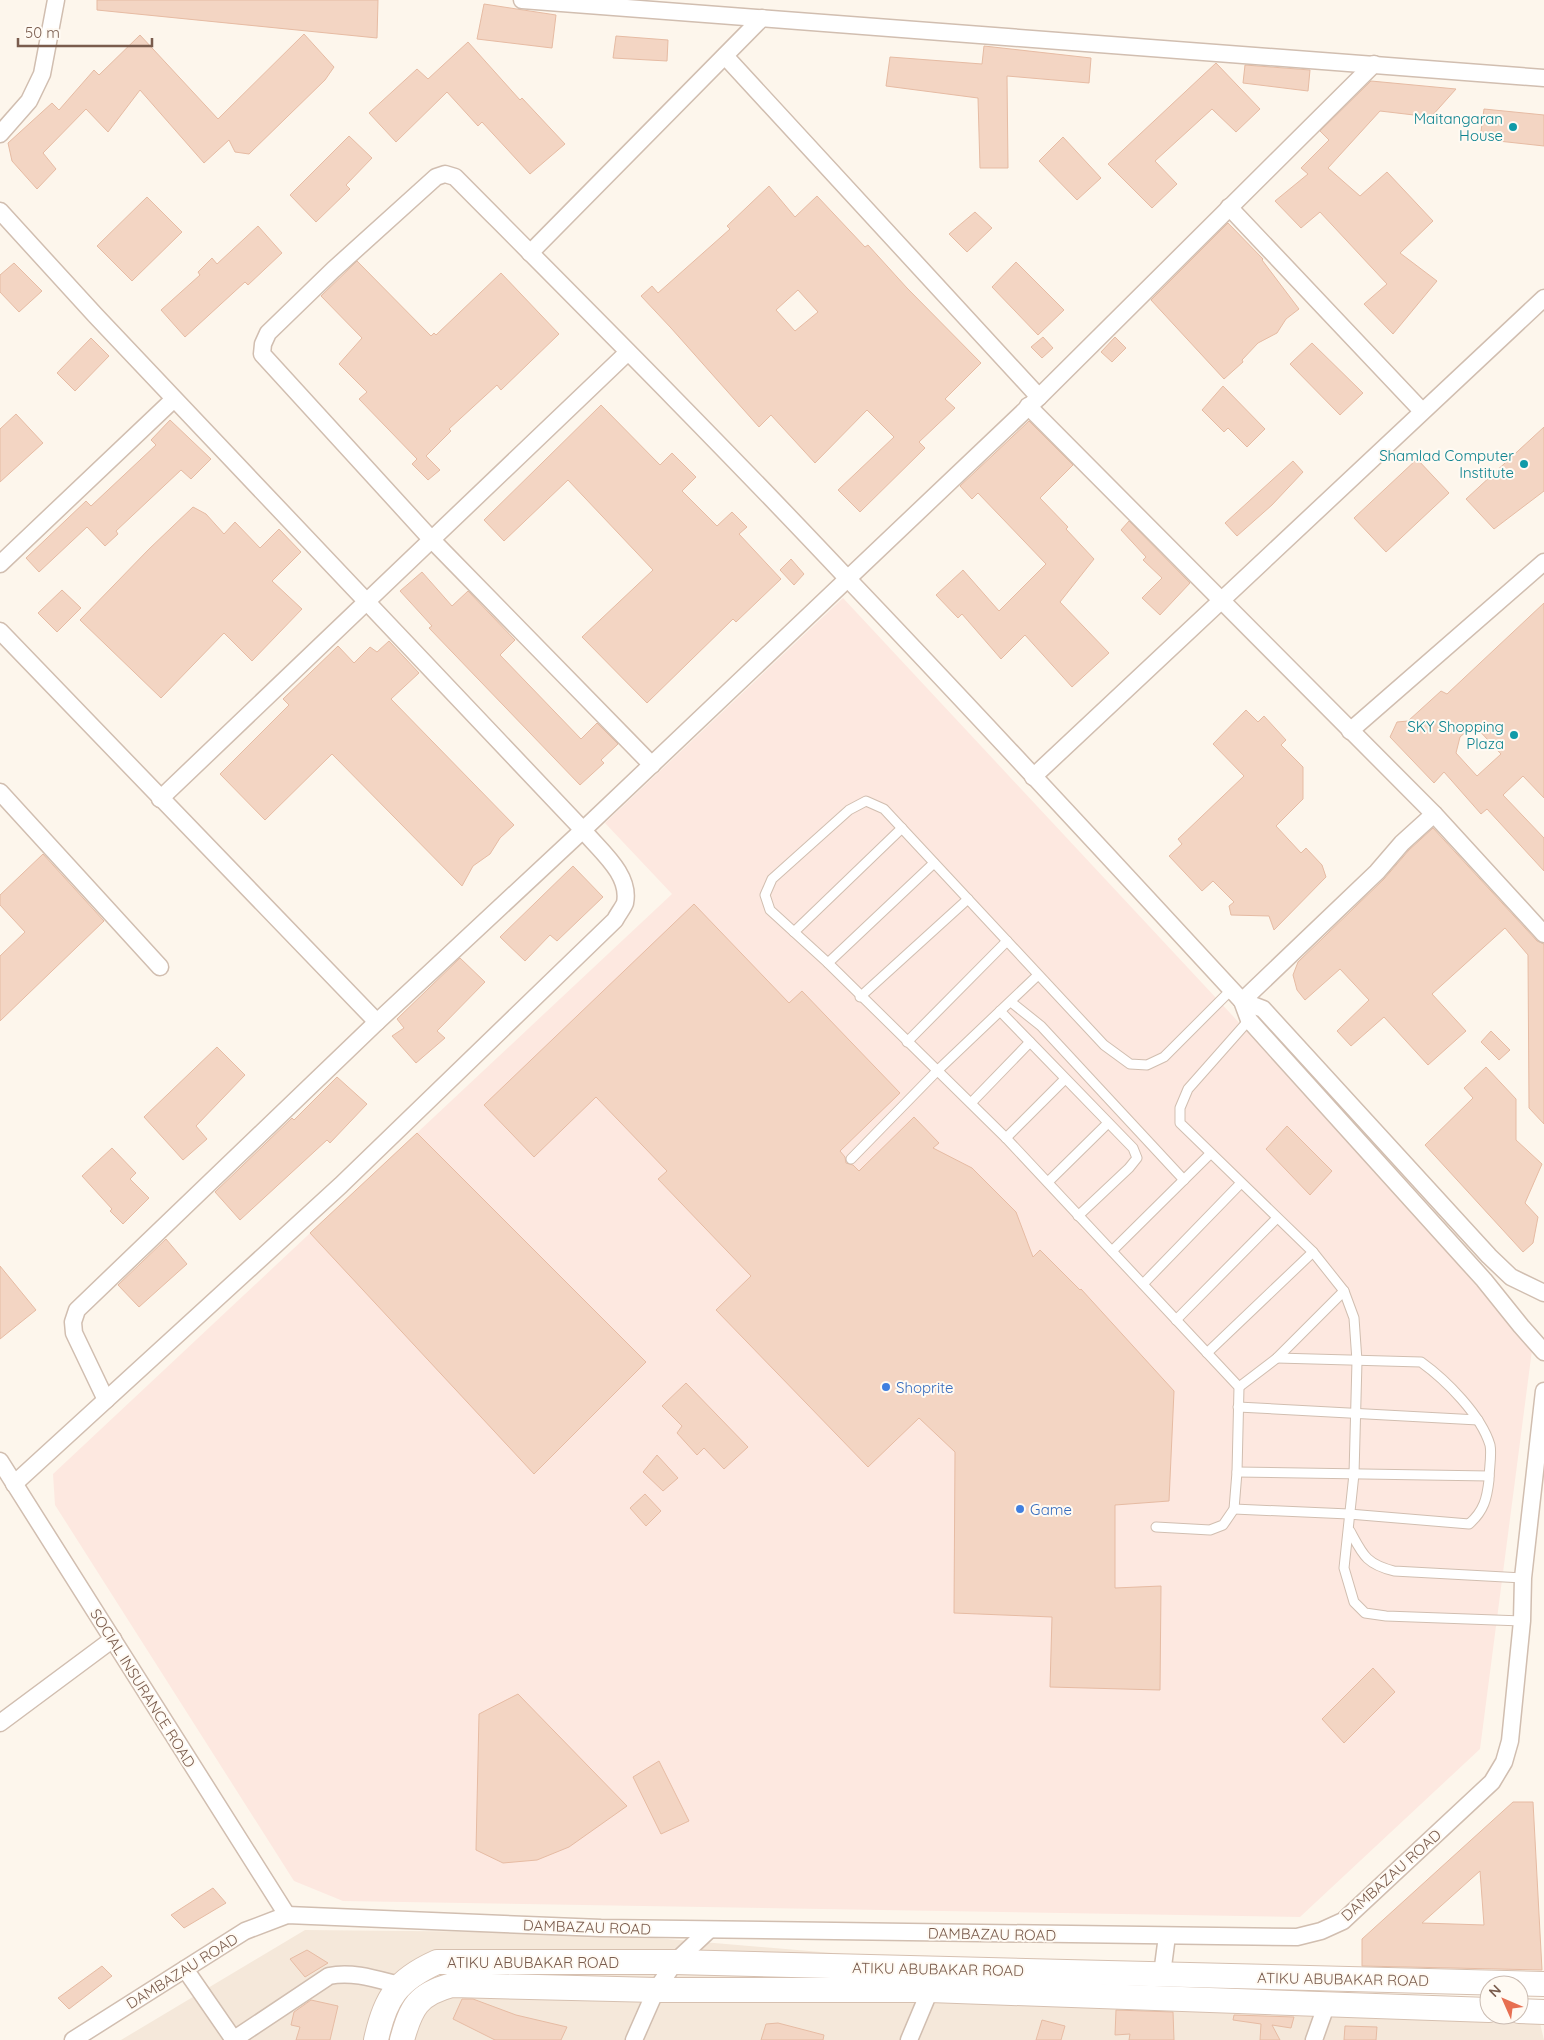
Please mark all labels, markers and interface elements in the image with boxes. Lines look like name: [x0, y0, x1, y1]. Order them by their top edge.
scale bar: [18, 15, 151, 47]
text: 50 m: [25, 23, 60, 42]
place label: Maitangaran House: [1414, 109, 1503, 145]
marker: Maitangaran House: [1507, 121, 1519, 133]
place label: Shamlad Computer Institute: [1379, 446, 1514, 482]
marker: Shamlad Computer Institute: [1518, 458, 1530, 470]
place label: SKY Shopping Plaza: [1407, 717, 1504, 753]
marker: SKY Shopping Plaza: [1508, 729, 1520, 741]
place label: Shoprite: [896, 1378, 954, 1397]
marker: Shoprite: [880, 1381, 892, 1393]
place label: Game: [1030, 1500, 1072, 1519]
marker: Game: [1014, 1503, 1026, 1515]
street label: SOCIAL INSURANCE ROAD: [86, 1605, 200, 1771]
street label: DAMBAZAU ROAD: [1337, 1825, 1445, 1925]
street label: DAMBAZAU ROAD: [523, 1915, 652, 1939]
street label: DAMBAZAU ROAD: [928, 1923, 1056, 1945]
street label: DAMBAZAU ROAD: [123, 1929, 242, 2013]
street label: ATIKU ABUBAKAR ROAD: [447, 1953, 619, 1972]
street label: ATIKU ABUBAKAR ROAD: [852, 1958, 1024, 1980]
street label: ATIKU ABUBAKAR ROAD: [1257, 1968, 1429, 1990]
north arrow: [1479, 1975, 1529, 2025]
text: N: [1485, 1981, 1505, 2001]

